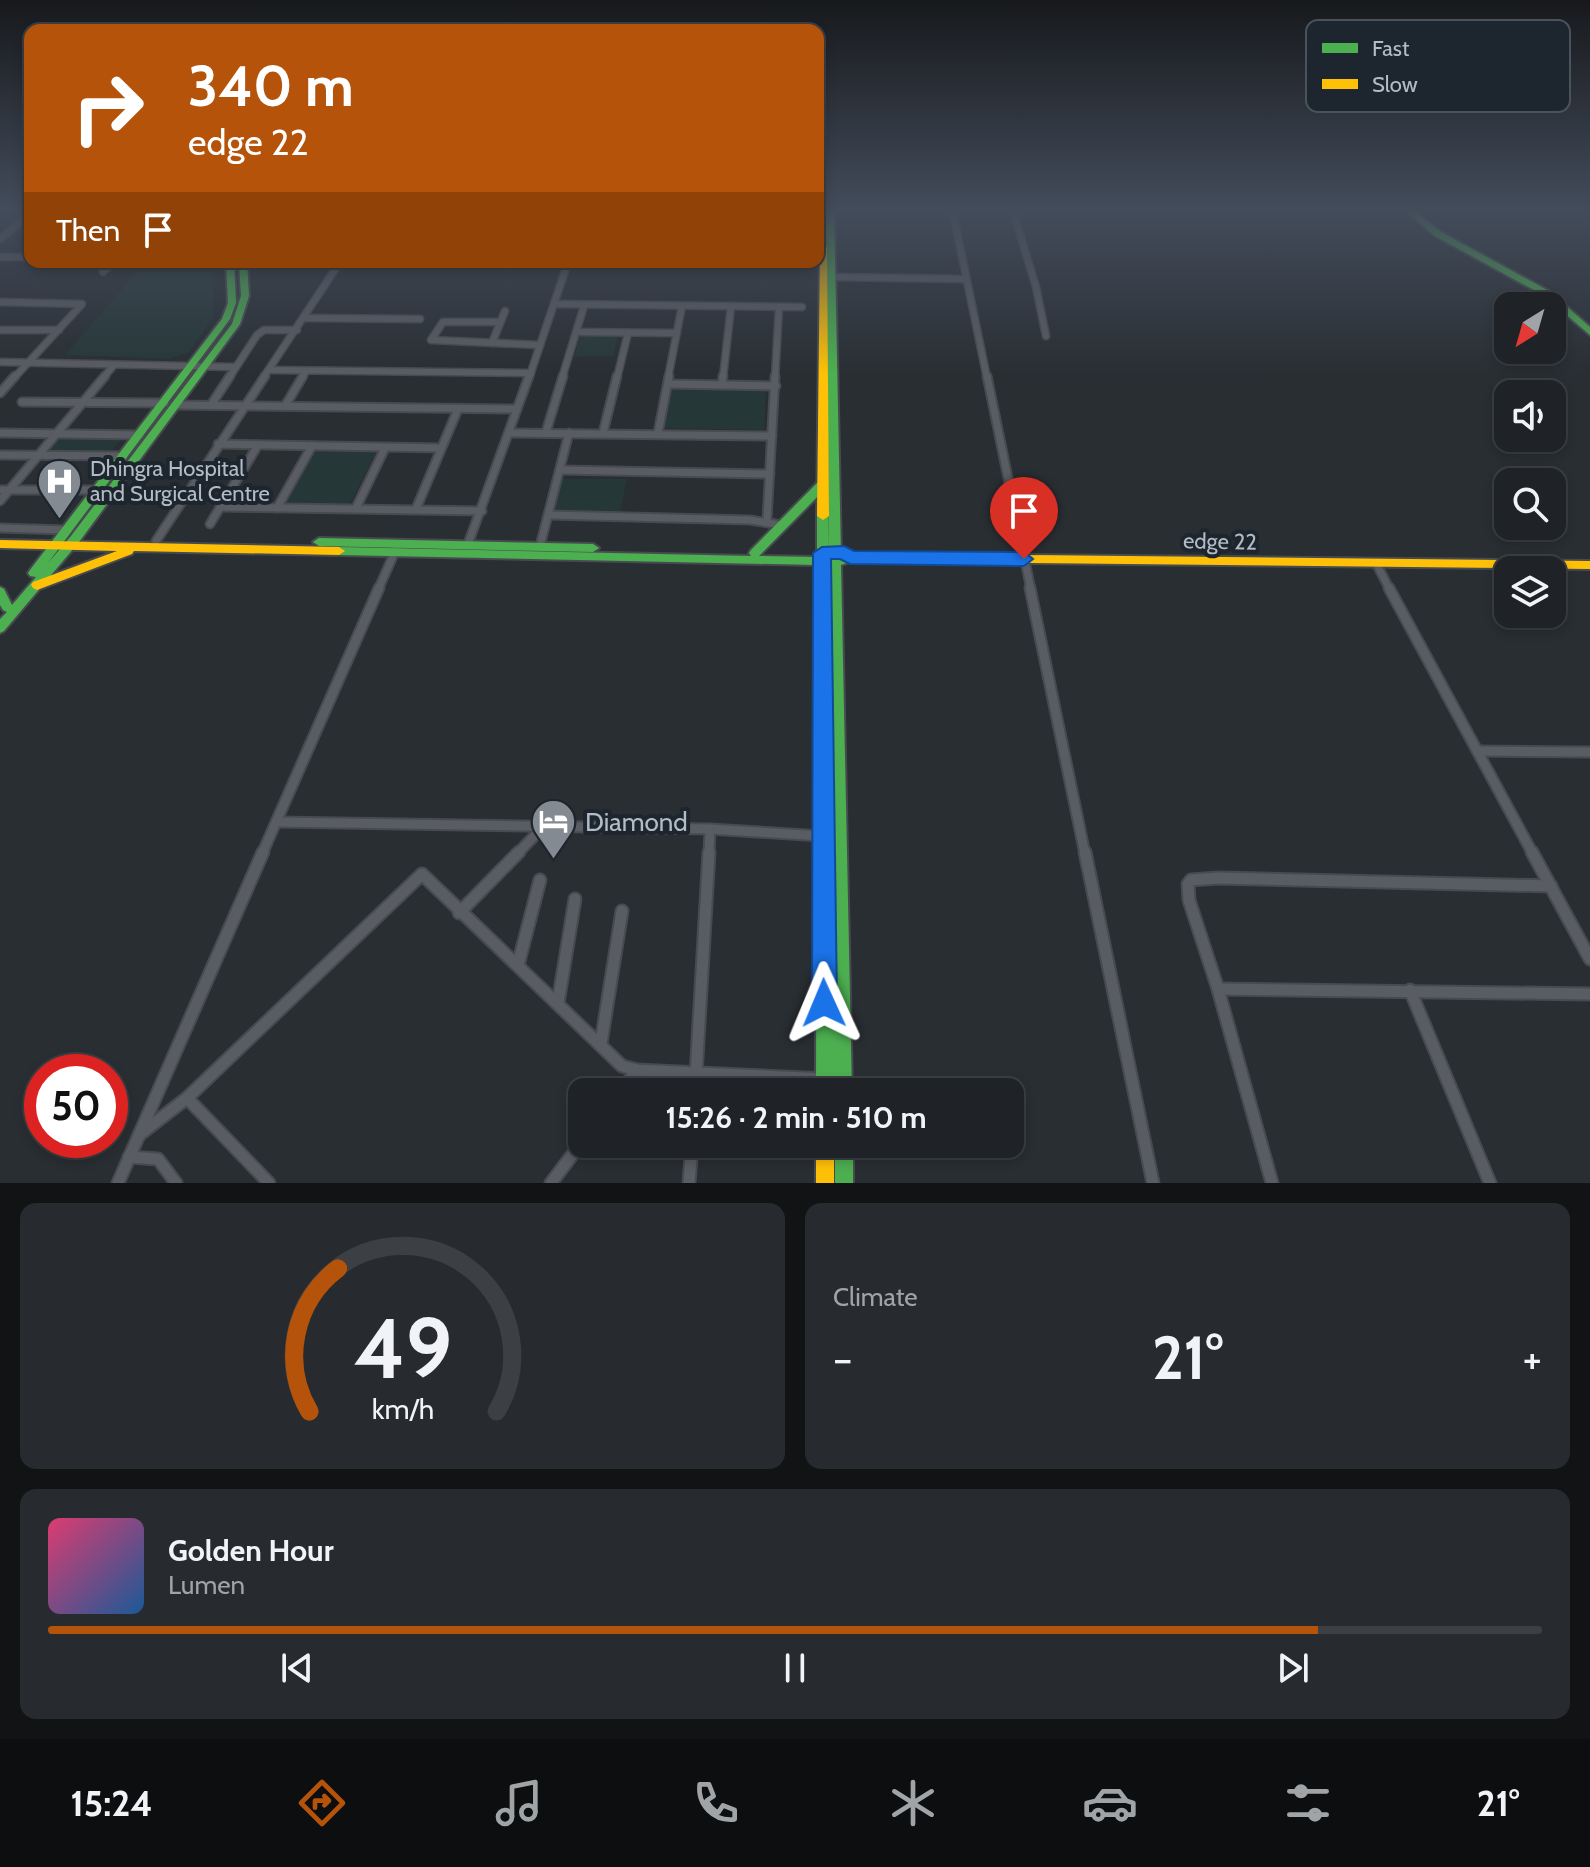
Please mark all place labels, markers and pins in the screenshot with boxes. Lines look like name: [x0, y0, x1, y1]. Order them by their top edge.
place label: Dhingra Hospital and Surgical Centre: [90, 455, 270, 507]
hospital icon: Dhingra Hospital and Surgical Centre: [35, 457, 83, 520]
pin: [990, 477, 1058, 559]
hotel icon: Diamond: [530, 798, 578, 861]
place label: Diamond: [585, 806, 688, 838]

